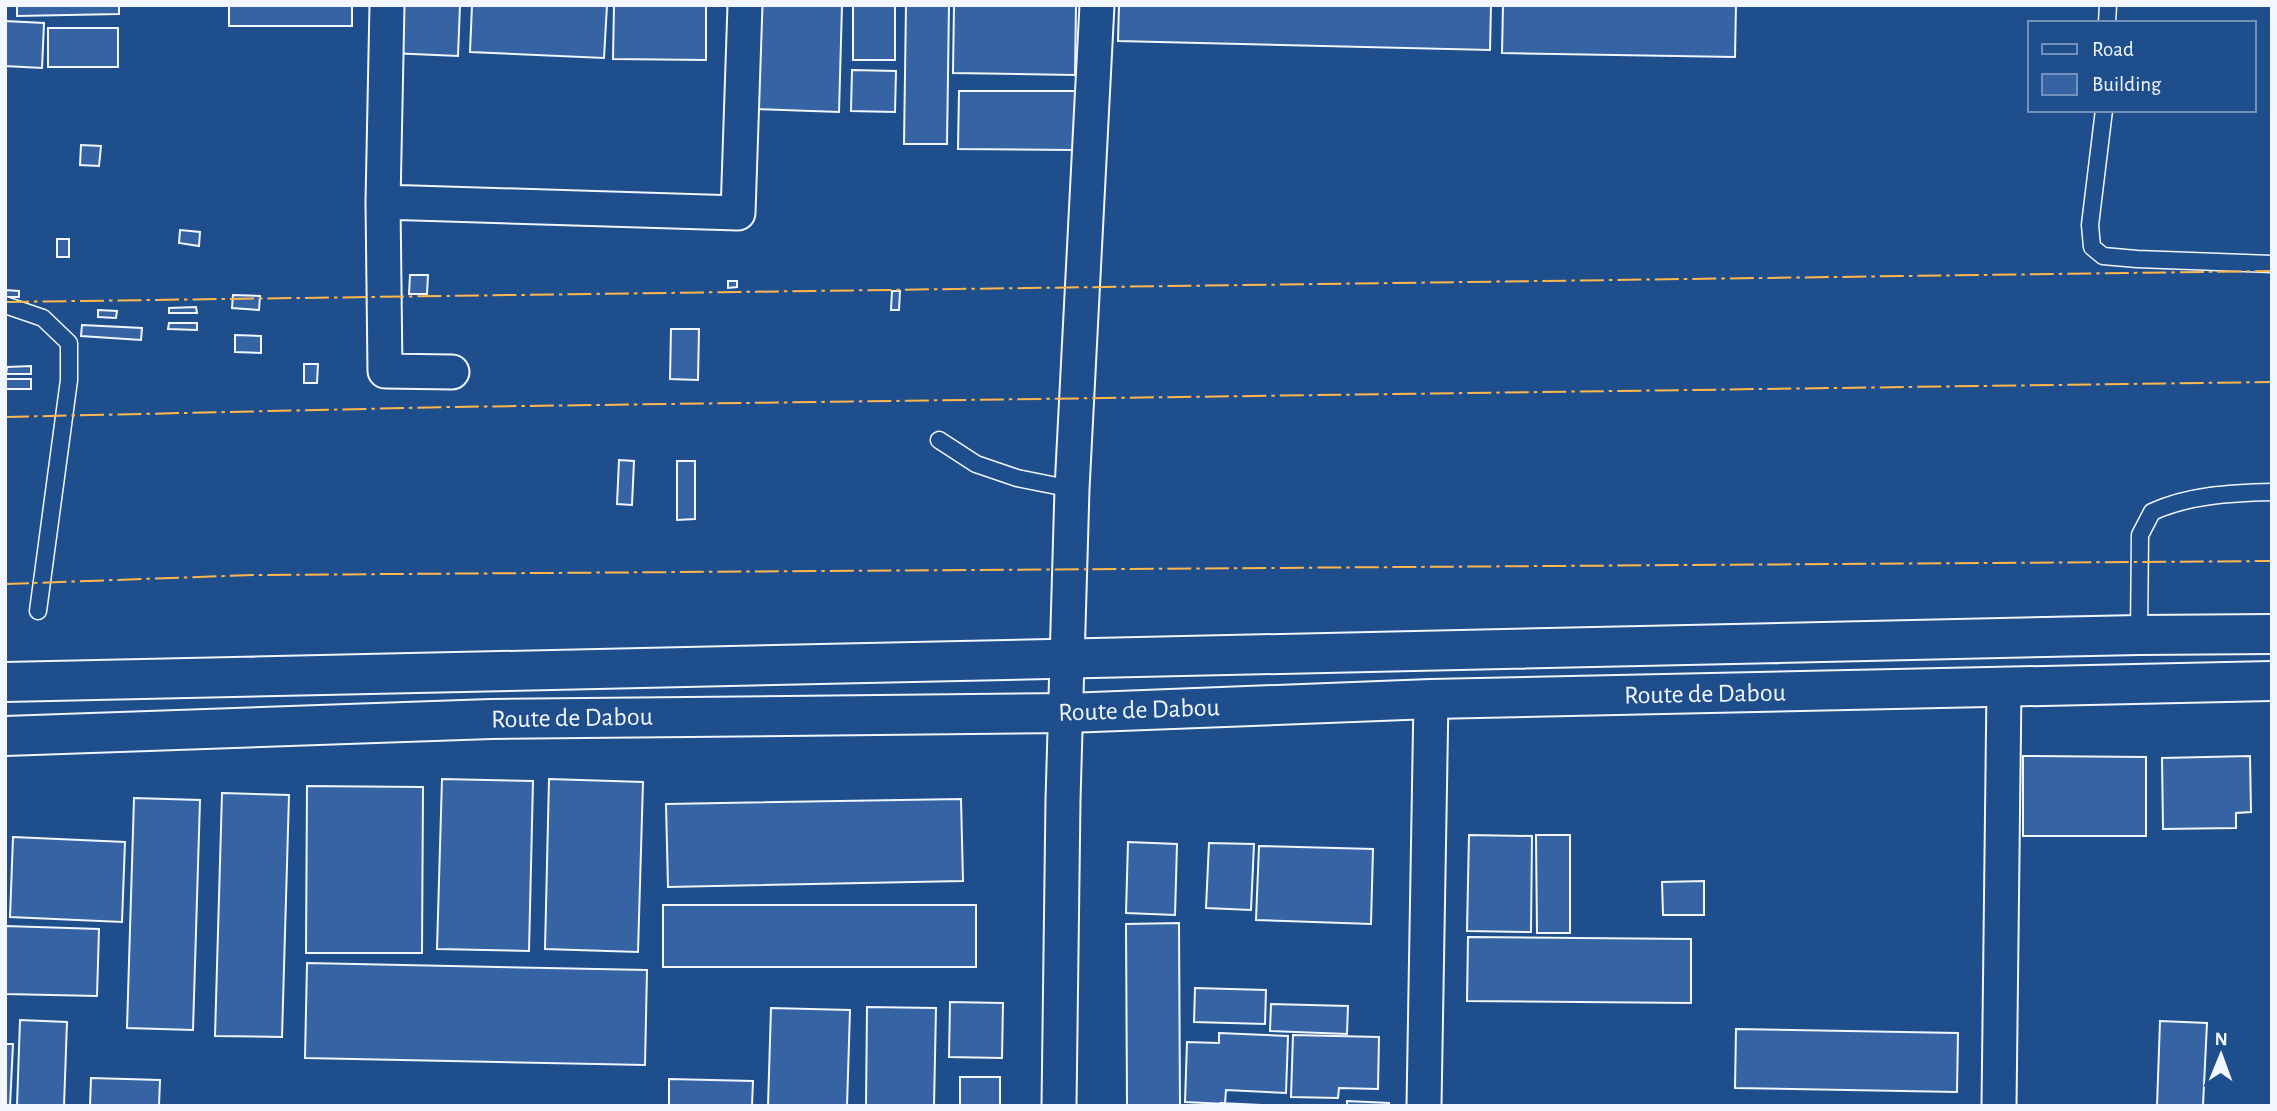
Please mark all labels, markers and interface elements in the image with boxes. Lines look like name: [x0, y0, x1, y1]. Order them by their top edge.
legend: [2028, 21, 2256, 112]
text: Road: [2092, 39, 2134, 60]
text: Building: [2092, 74, 2162, 95]
street label: Route de Dabou: [1624, 680, 1786, 708]
street label: Route de Dabou: [1058, 694, 1220, 726]
street label: Route de Dabou: [491, 704, 653, 732]
north arrow: [2186, 1020, 2256, 1090]
text: N: [2214, 1030, 2228, 1049]

